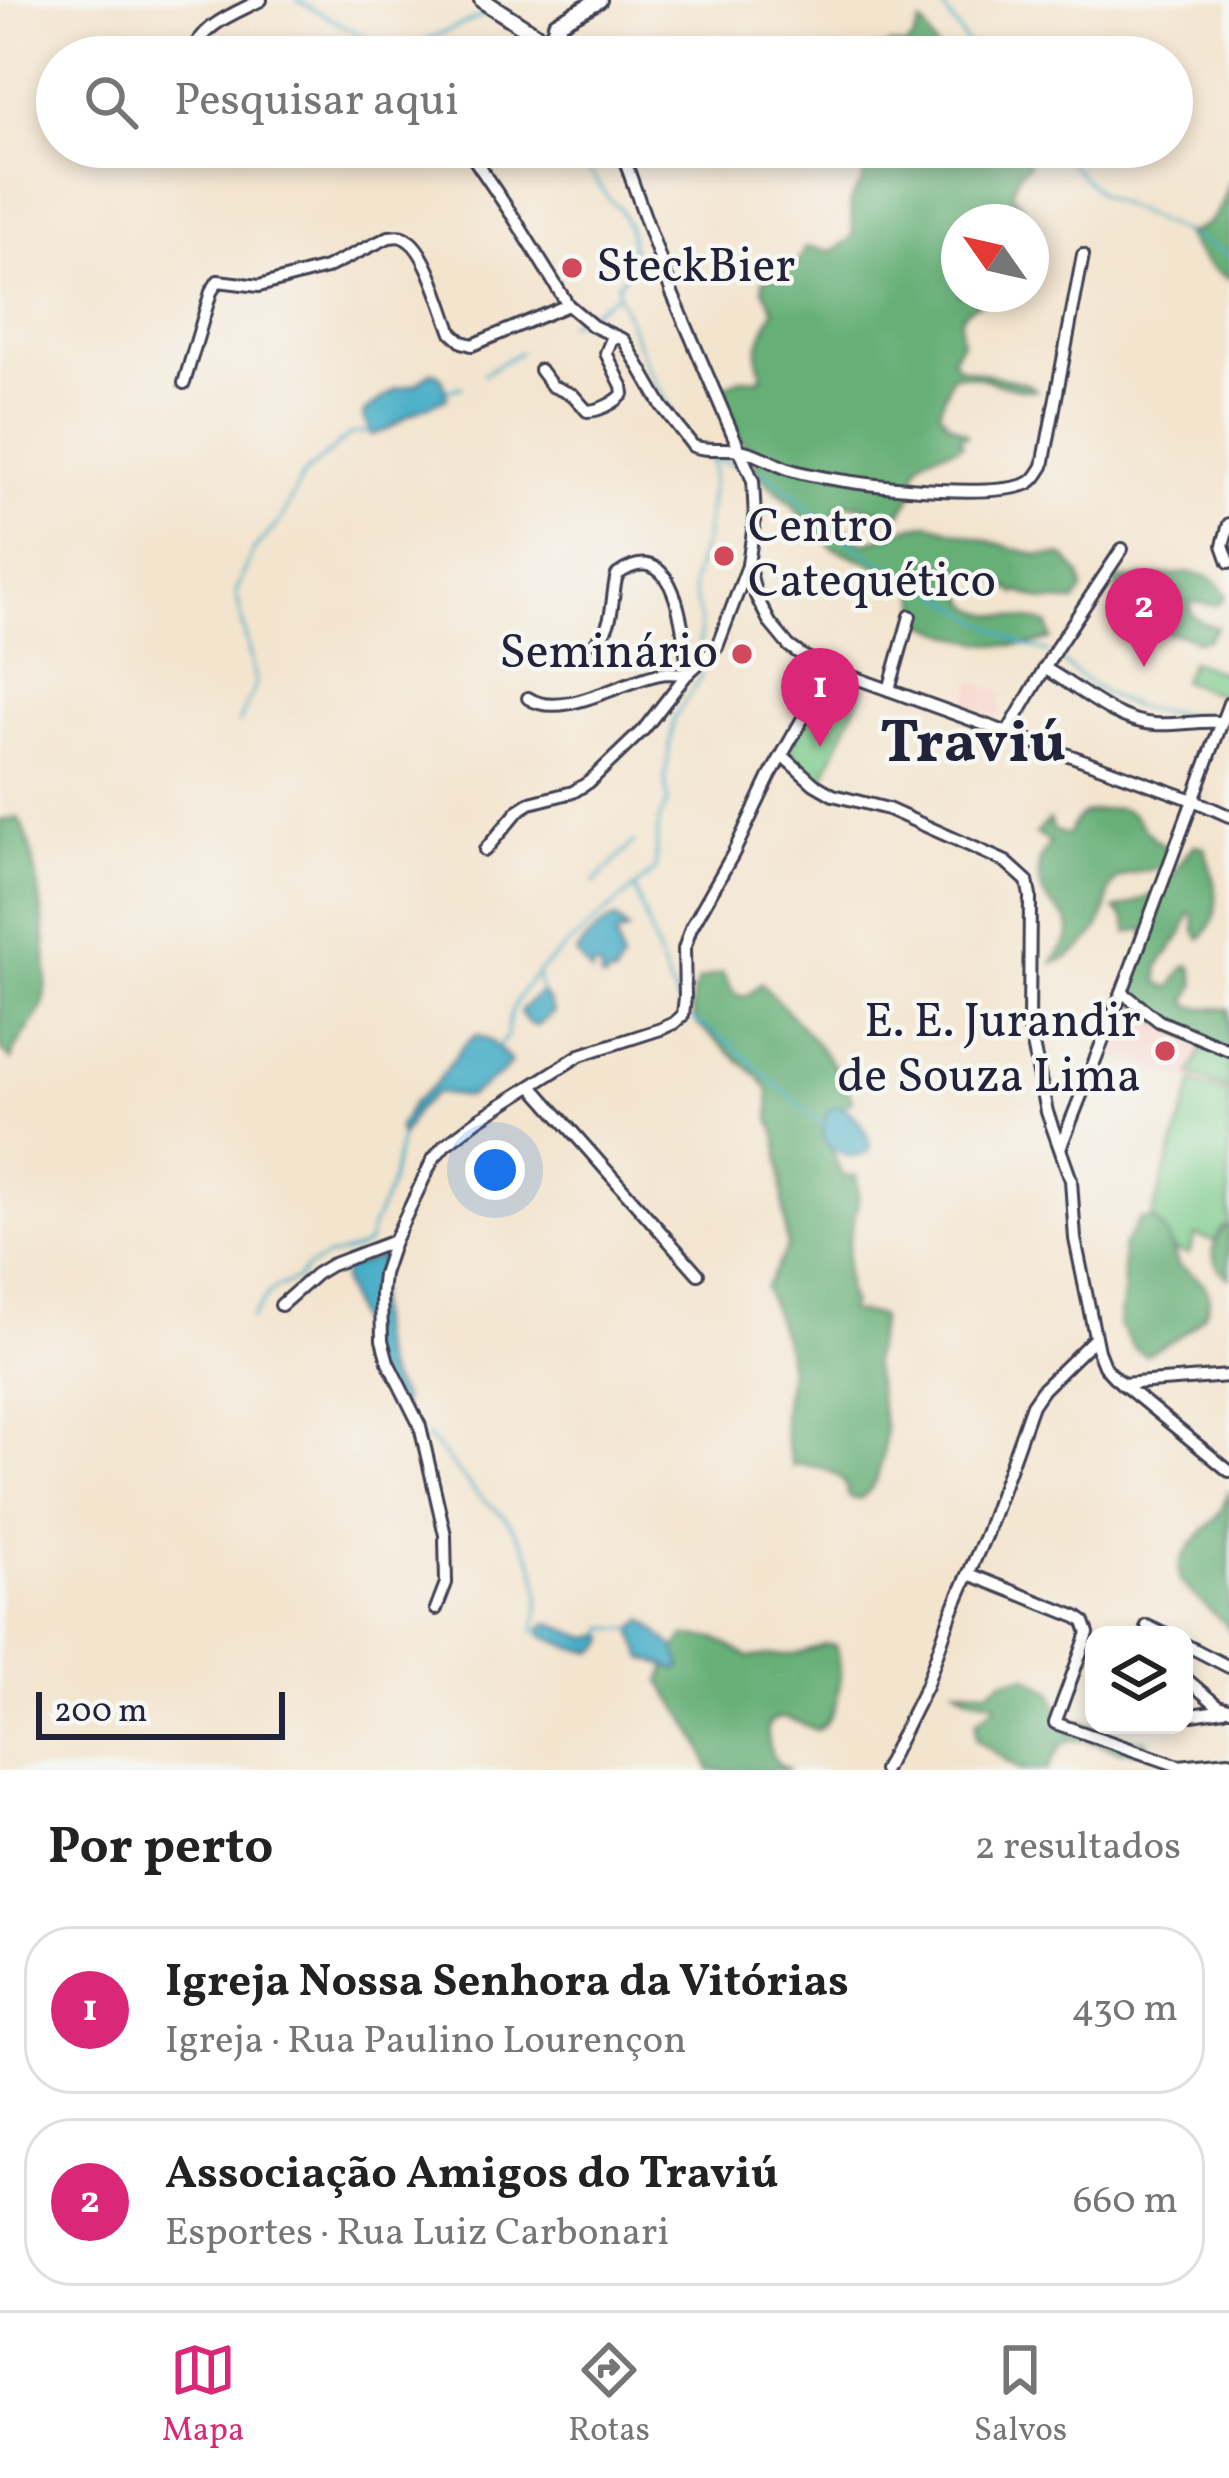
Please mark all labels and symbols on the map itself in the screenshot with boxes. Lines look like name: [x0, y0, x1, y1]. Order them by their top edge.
north arrow: [941, 204, 1049, 312]
place label: SteckBier: [596, 235, 795, 302]
marker: SteckBier: [559, 255, 585, 281]
place label: Centro Catequético: [748, 495, 996, 617]
marker: Centro Catequético: [711, 543, 737, 569]
pin: 2: [1105, 568, 1183, 667]
place label: Seminário: [499, 621, 718, 688]
marker: Seminário: [729, 641, 755, 667]
pin: 1: [781, 648, 859, 747]
district label: Traviú: [880, 704, 1066, 787]
place label: E. E. Jurandir de Souza Lima: [837, 990, 1141, 1112]
marker: E. E. Jurandir de Souza Lima: [1152, 1038, 1178, 1064]
your location: [465, 1140, 525, 1200]
scale bar: [36, 1686, 285, 1739]

